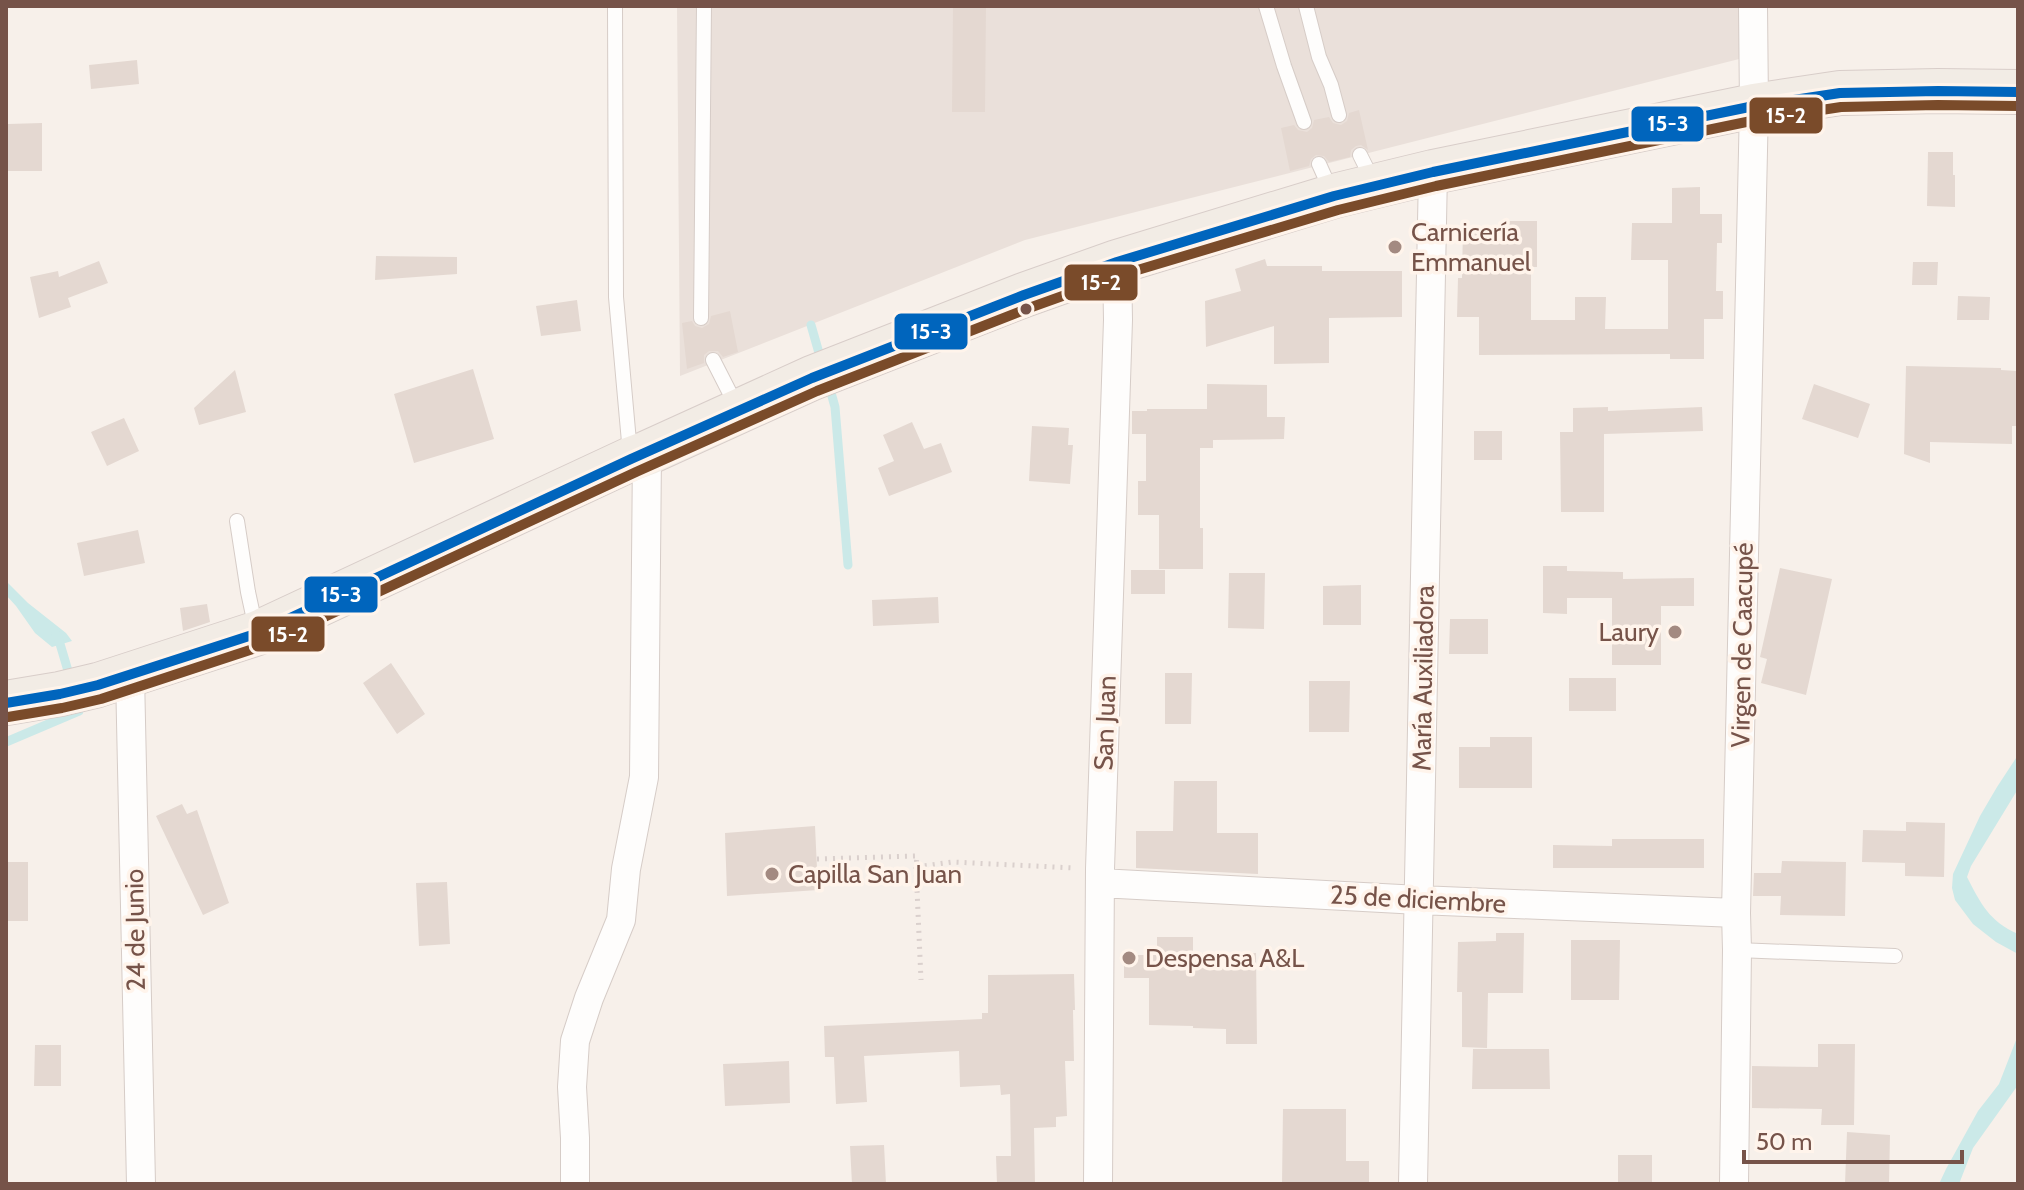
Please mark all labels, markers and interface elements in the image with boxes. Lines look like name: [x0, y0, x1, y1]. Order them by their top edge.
line badge: 15-2: [1748, 96, 1824, 135]
text: 15-2: [1766, 102, 1806, 129]
line badge: 15-3: [1630, 105, 1705, 143]
text: 15-3: [1648, 110, 1689, 137]
place label: Carnicería Emmanuel: [1411, 216, 1531, 278]
marker: Carnicería Emmanuel: [1386, 238, 1404, 256]
line badge: 15-2: [1063, 263, 1139, 302]
text: 15-2: [1081, 269, 1121, 296]
unlabelled marker: [1018, 301, 1034, 317]
line badge: 15-3: [893, 312, 969, 351]
text: 15-3: [911, 318, 952, 345]
street label: Virgen de Caacupé: [1724, 542, 1760, 748]
line badge: 15-3: [303, 575, 379, 614]
text: 15-3: [321, 581, 362, 608]
street label: María Auxiliadora: [1405, 584, 1441, 771]
line badge: 15-2: [250, 615, 326, 653]
place label: Laury: [1599, 616, 1659, 648]
text: 15-2: [268, 621, 308, 648]
marker: Laury: [1666, 623, 1684, 641]
street label: San Juan: [1087, 675, 1123, 771]
place label: Capilla San Juan: [788, 858, 962, 890]
marker: Capilla San Juan: [763, 865, 781, 883]
street label: 24 de Junio: [118, 869, 152, 991]
street label: 25 de diciembre: [1329, 878, 1507, 920]
place label: Despensa A&L: [1145, 942, 1304, 974]
marker: Despensa A&L: [1120, 949, 1138, 967]
scale bar: [1744, 1114, 1962, 1164]
text: 50 m: [1756, 1127, 1812, 1156]

